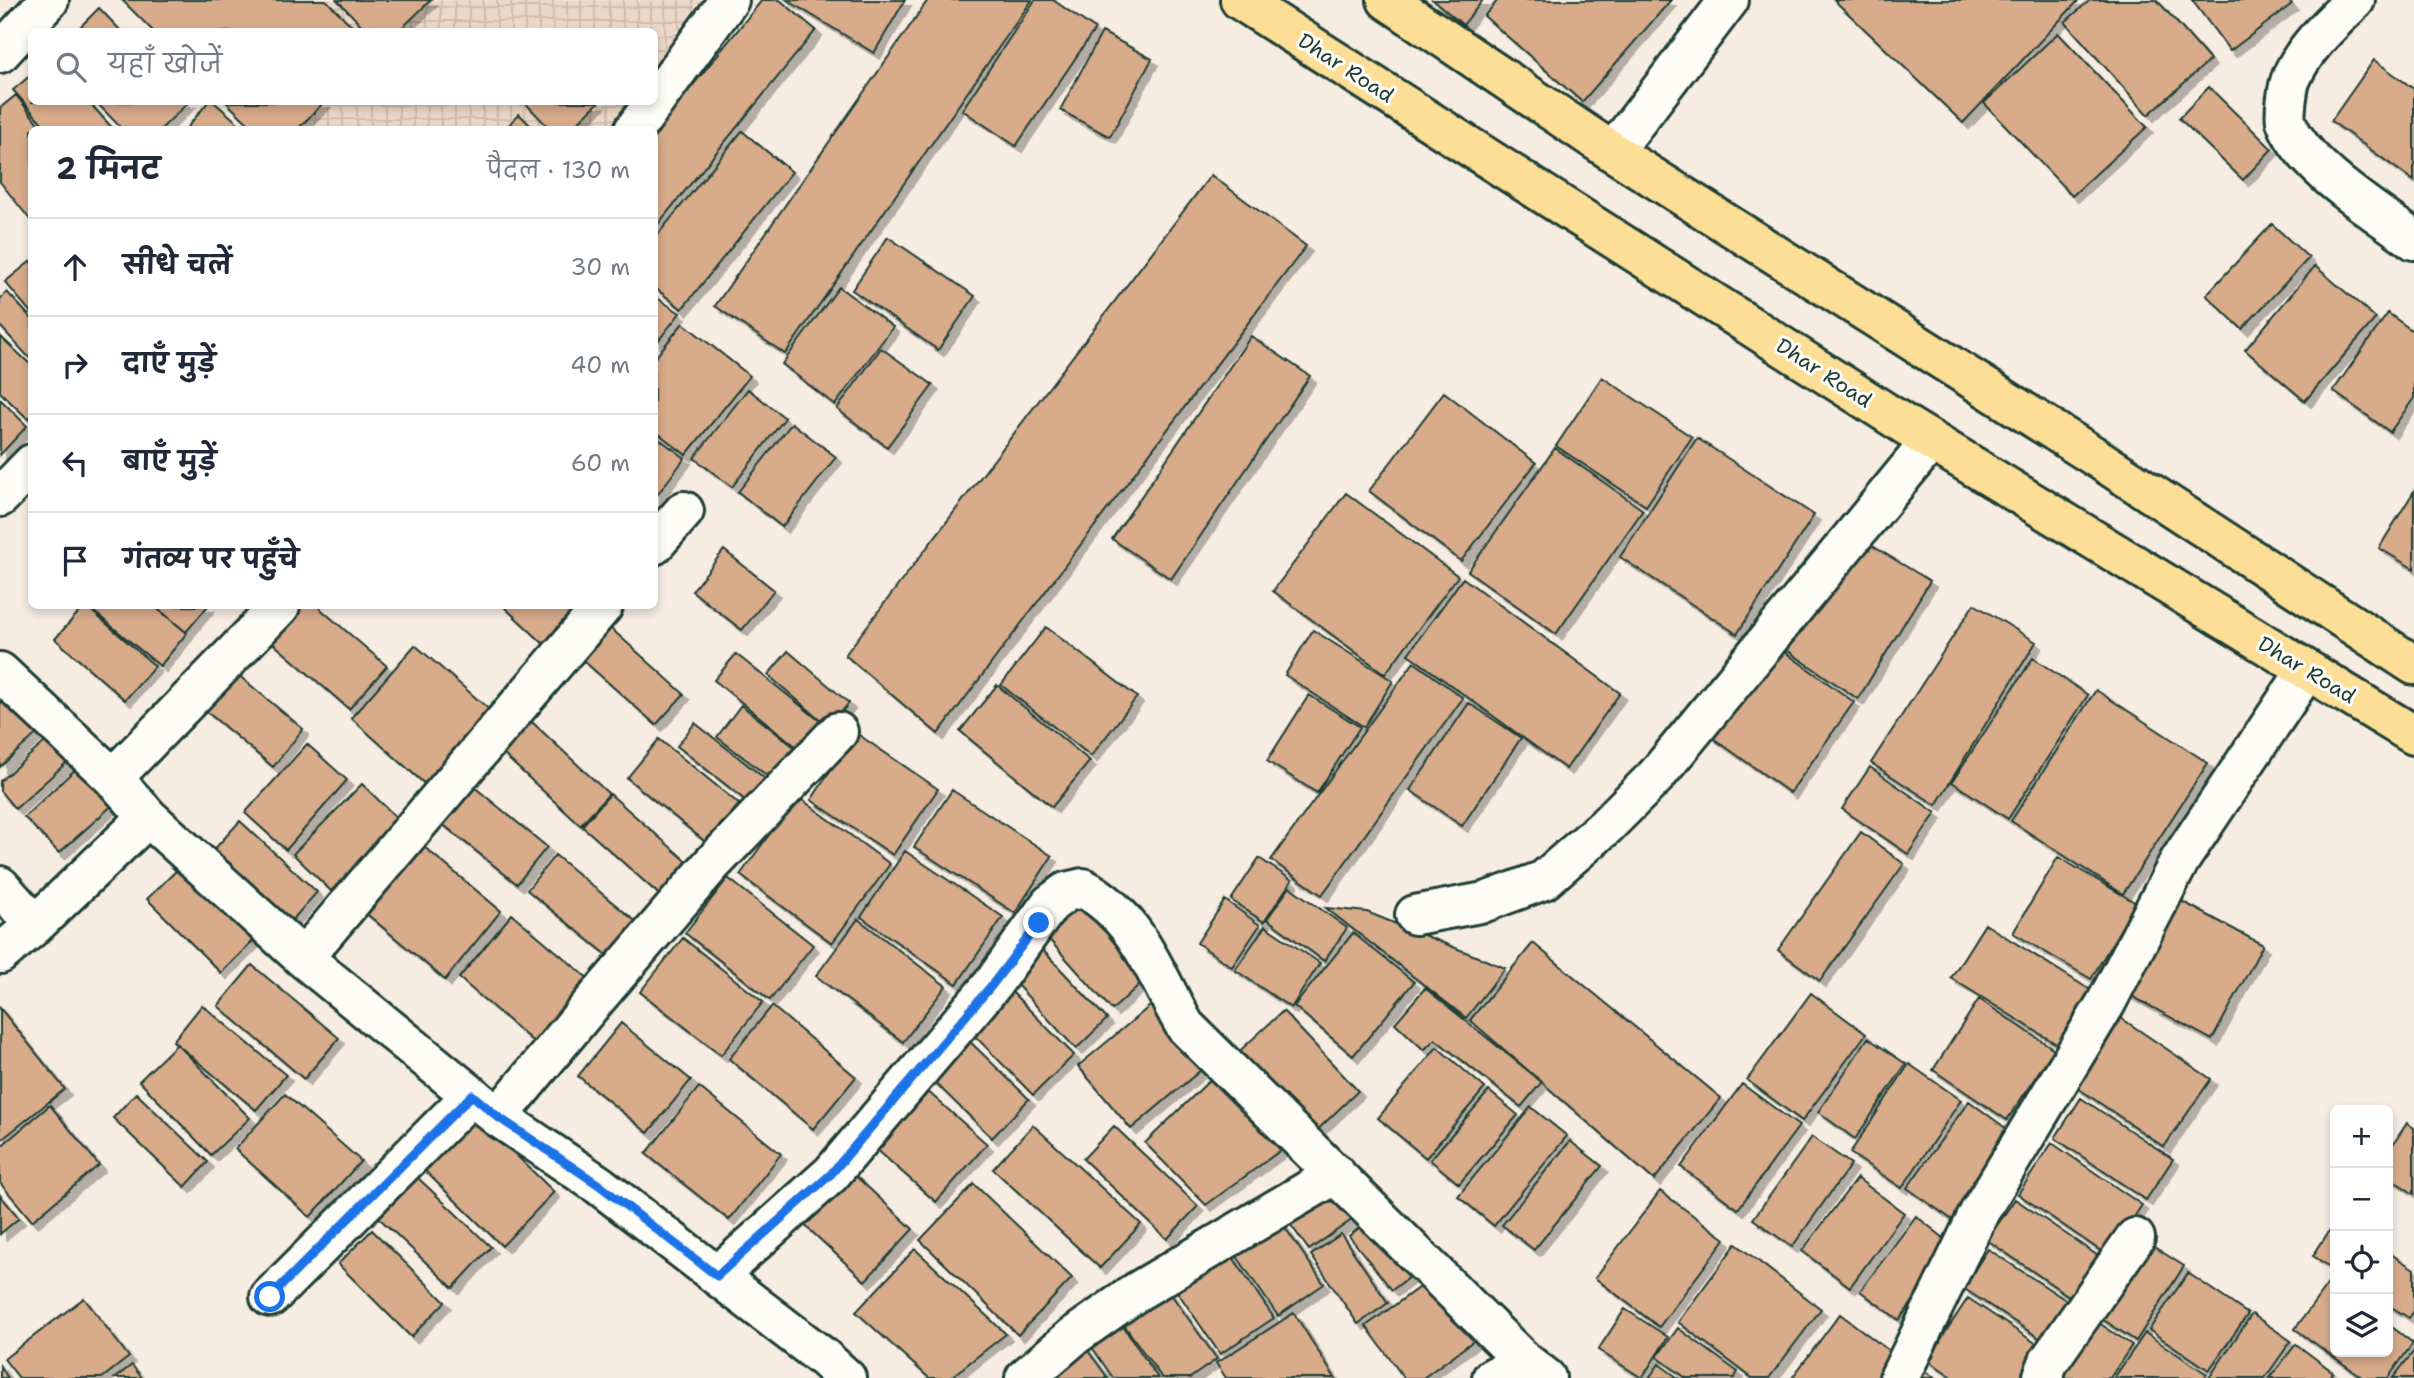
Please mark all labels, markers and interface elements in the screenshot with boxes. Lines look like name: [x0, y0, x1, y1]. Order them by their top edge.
street label: Dhar Road: [1293, 27, 1399, 109]
search box: [28, 28, 658, 105]
text: यहाँ खोजें: [108, 46, 222, 81]
icon: search: [52, 48, 90, 86]
text: 2 मिनट: [56, 148, 160, 189]
text: पैदल · 130 m: [487, 155, 630, 185]
text: सीधे चलें: [123, 247, 232, 282]
icon: ahead: [56, 248, 94, 286]
text: 30 m: [571, 252, 630, 282]
street label: Dhar Road: [1771, 332, 1877, 414]
text: दाएँ मुड़ें: [123, 345, 216, 380]
icon: right: [56, 346, 94, 384]
text: 40 m: [570, 350, 630, 380]
text: बाएँ मुड़ें: [123, 443, 217, 478]
icon: left: [56, 444, 94, 482]
text: 60 m: [571, 448, 630, 478]
text: गंतव्य पर पहुँचे: [123, 541, 299, 576]
icon: arrive: [56, 542, 94, 580]
street label: Dhar Road: [2253, 630, 2361, 710]
route end: [1023, 907, 1054, 938]
map controls: [2330, 1105, 2393, 1357]
button: +: [2330, 1105, 2393, 1168]
button: −: [2330, 1168, 2393, 1231]
button: locate: [2330, 1231, 2393, 1294]
route start: [254, 1281, 285, 1312]
button: layers: [2330, 1294, 2393, 1357]

